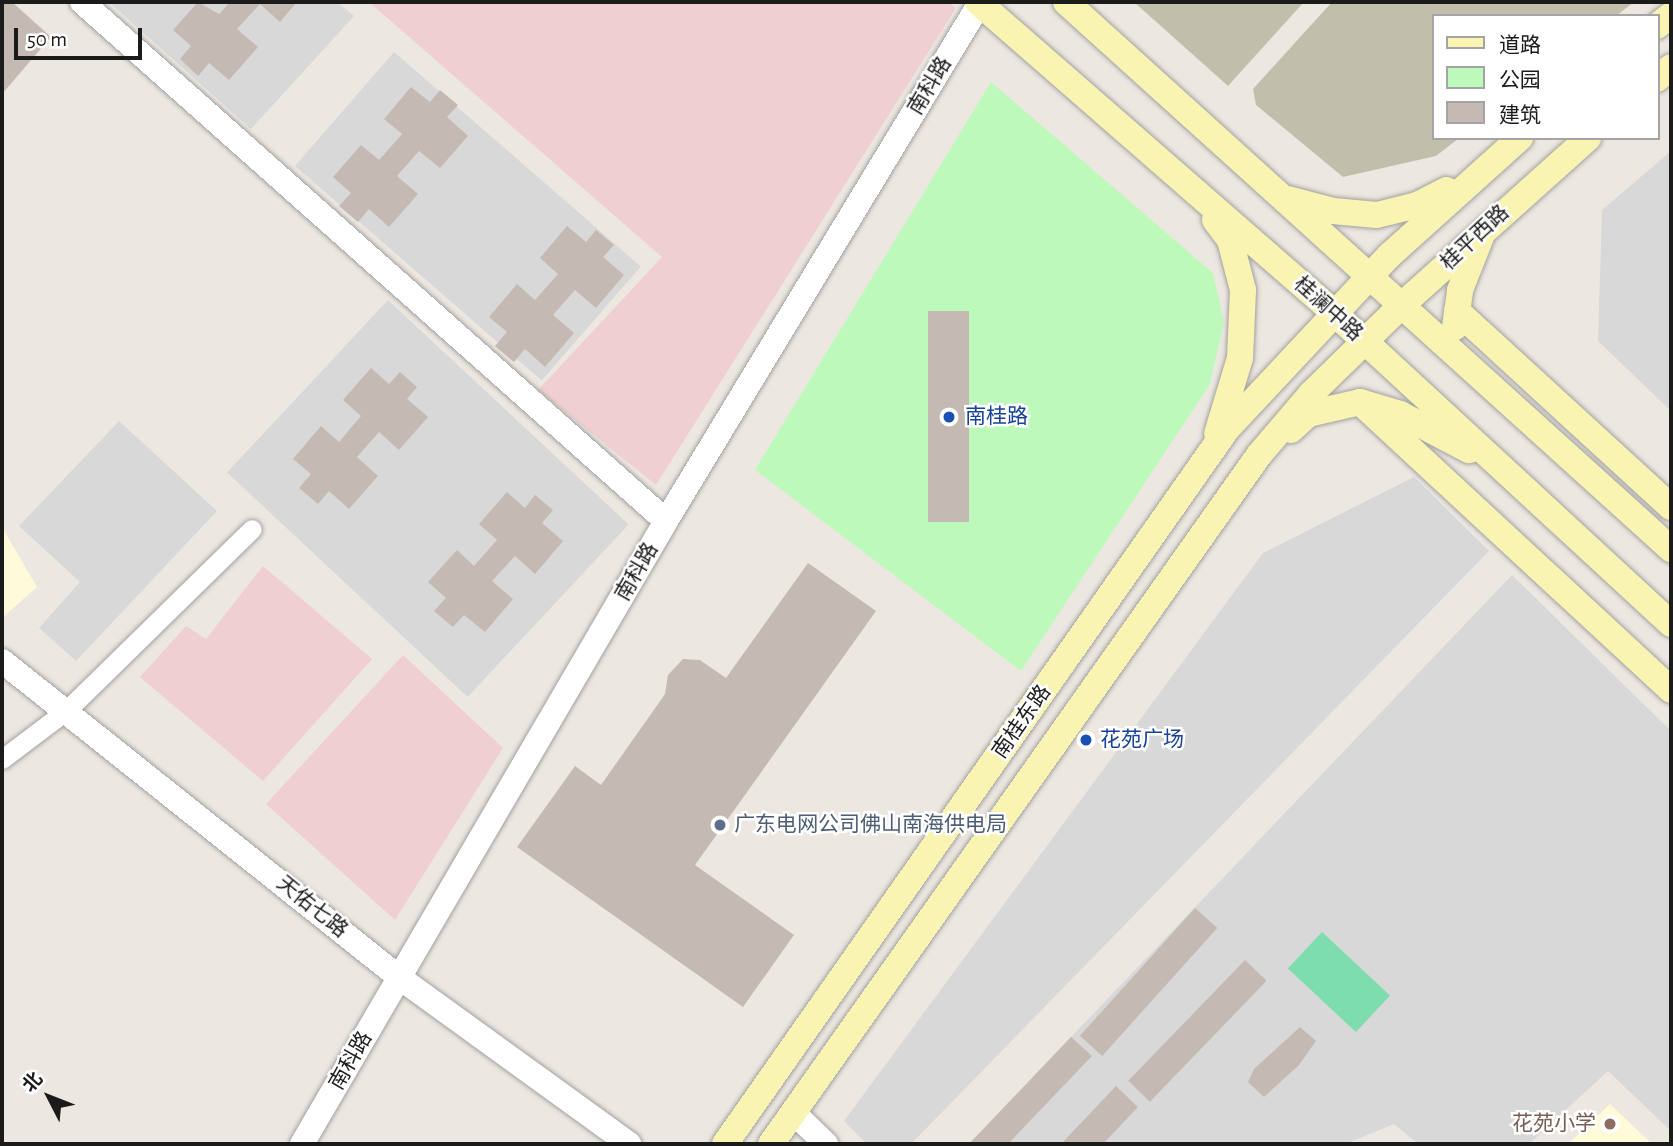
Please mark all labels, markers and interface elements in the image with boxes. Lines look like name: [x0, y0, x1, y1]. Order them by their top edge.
scale bar: [18, 14, 145, 58]
legend: [1432, 14, 1659, 140]
text: 50 m: [27, 29, 67, 50]
text: 道路: [1499, 35, 1541, 56]
street label: 南科路: [903, 53, 957, 119]
text: 公园: [1499, 70, 1541, 91]
text: 建筑: [1499, 105, 1541, 126]
street label: 桂平西路: [1436, 200, 1514, 276]
street label: 桂澜中路: [1288, 272, 1368, 346]
place label: 南桂路: [965, 404, 1028, 430]
marker: 南桂路: [939, 407, 959, 427]
street label: 南科路: [610, 538, 664, 606]
street label: 南桂东路: [988, 680, 1056, 764]
place label: 花苑广场: [1100, 727, 1184, 753]
marker: 花苑广场: [1078, 732, 1094, 748]
place label: 广东电网公司佛山南海供电局: [734, 812, 1007, 838]
marker: 广东电网公司佛山南海供电局: [712, 817, 728, 833]
street label: 天佑七路: [271, 871, 353, 943]
street label: 南科路: [324, 1027, 378, 1095]
north arrow: [14, 1062, 84, 1132]
text: 北: [20, 1069, 46, 1096]
place label: 花苑小学: [1512, 1111, 1596, 1137]
marker: 花苑小学: [1602, 1116, 1618, 1132]

